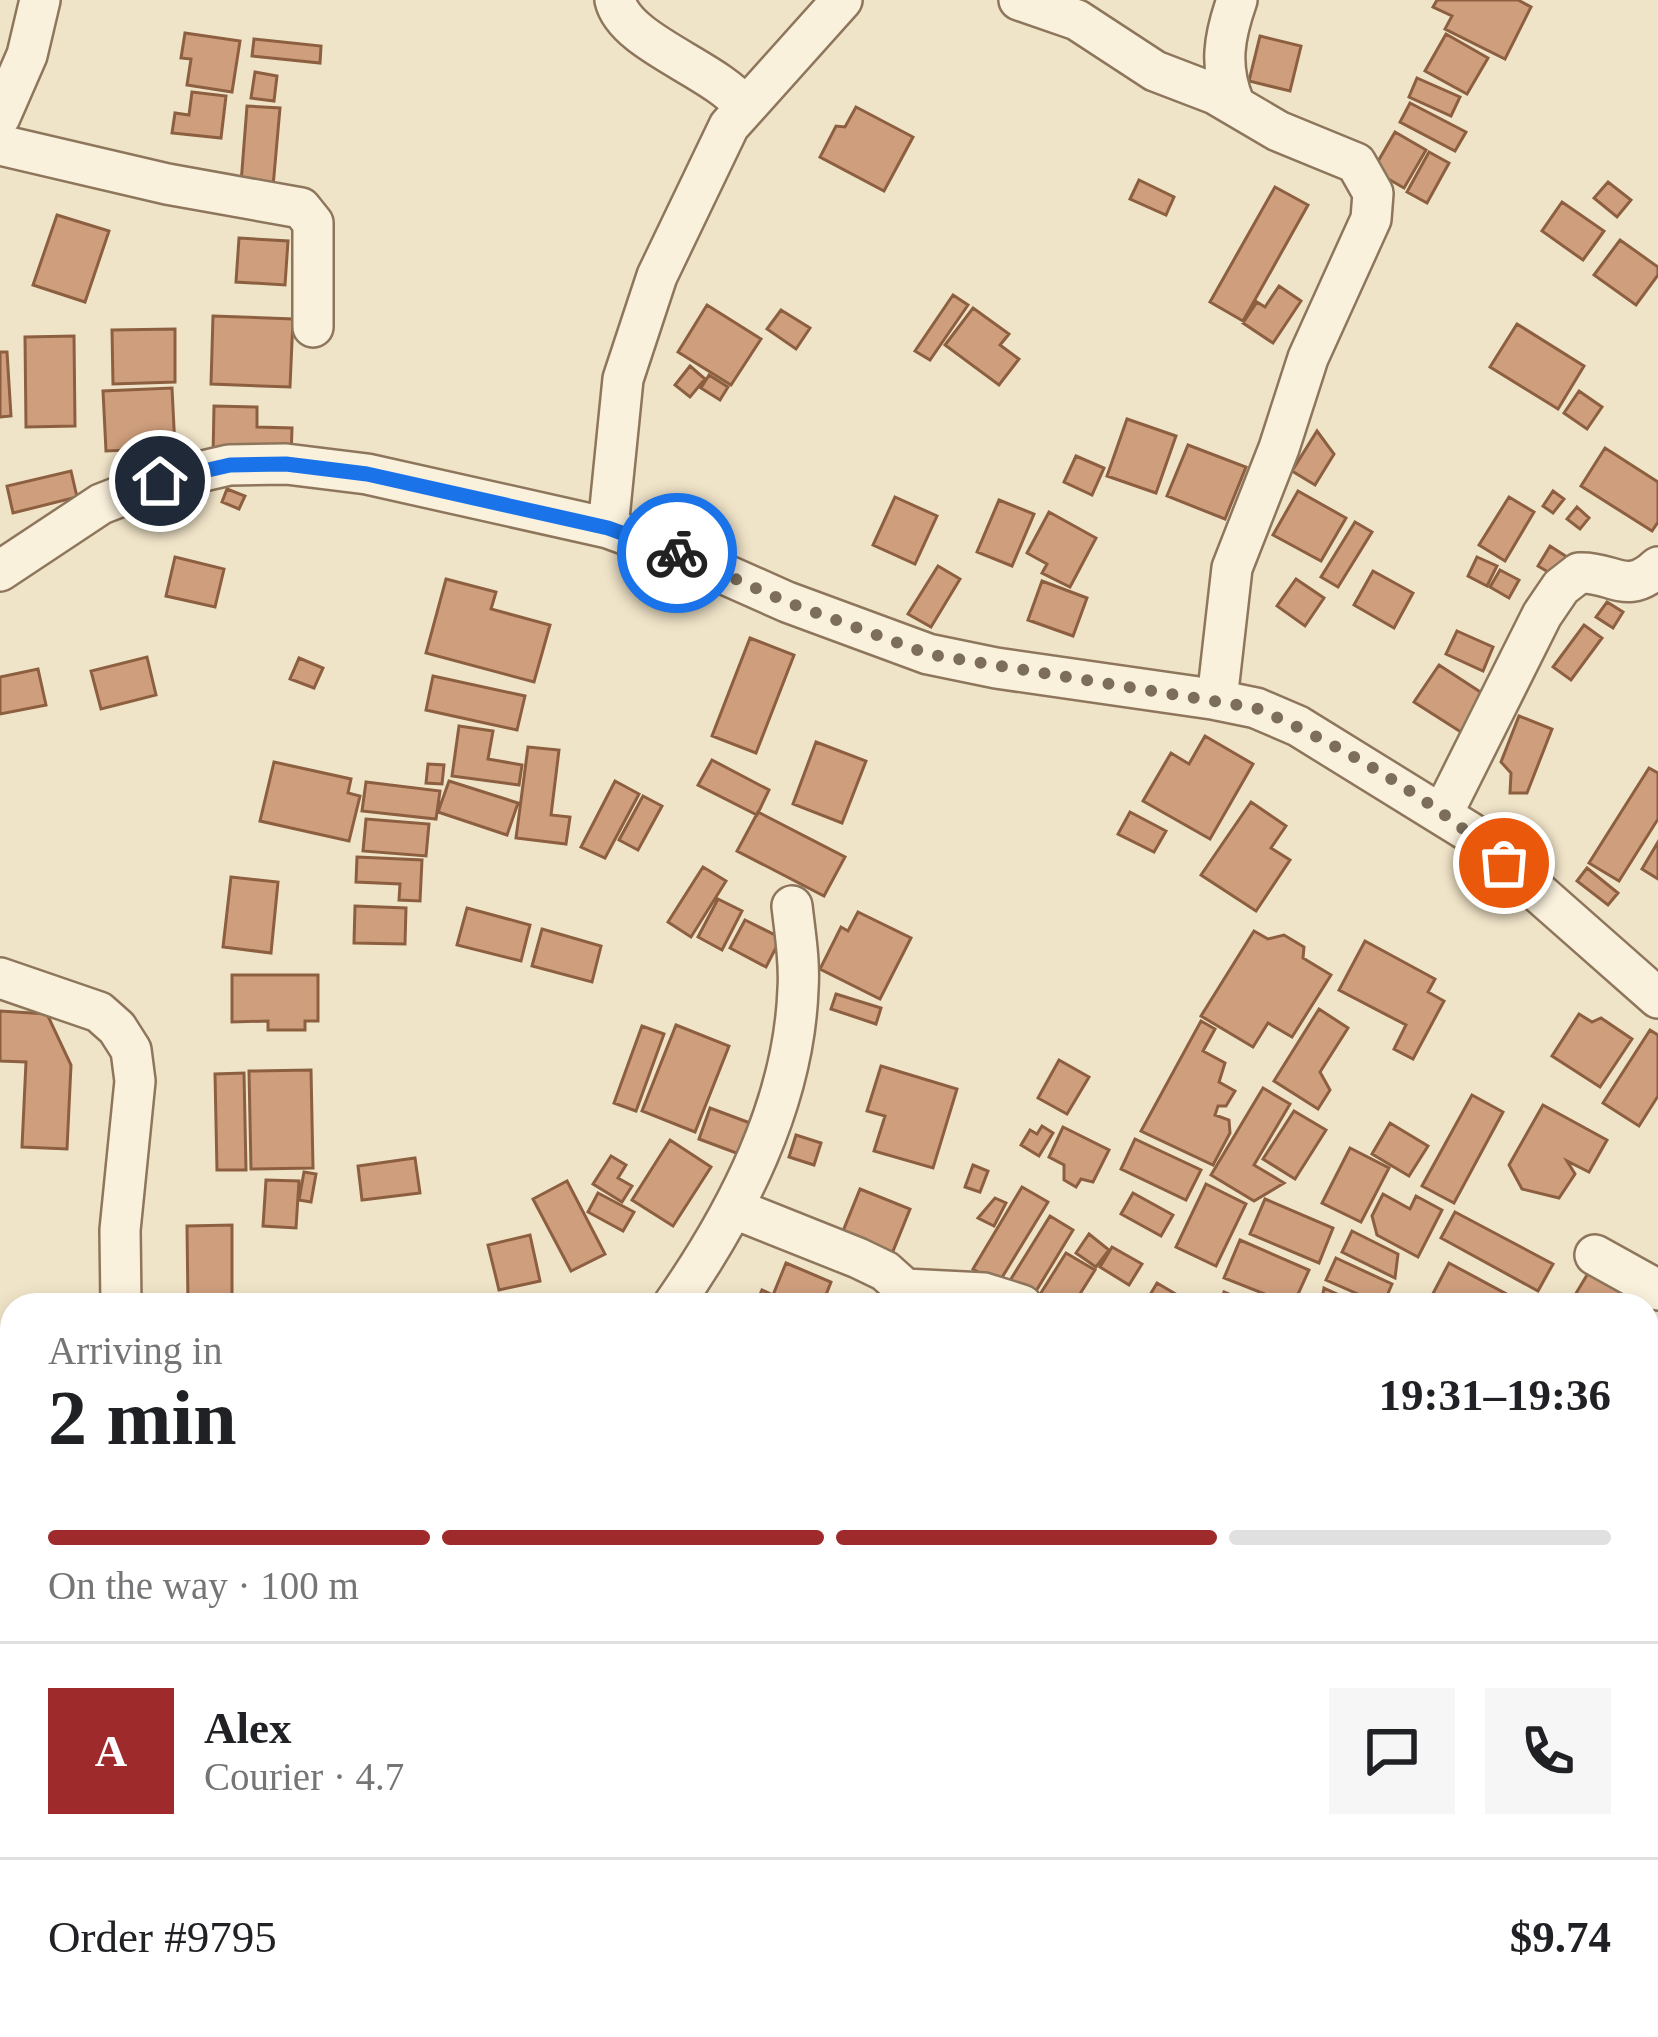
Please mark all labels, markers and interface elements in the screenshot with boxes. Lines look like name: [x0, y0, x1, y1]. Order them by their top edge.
pin: [109, 430, 211, 532]
icon: home: [127, 448, 193, 514]
courier: [617, 493, 737, 613]
icon: bike: [644, 520, 710, 586]
pin: [1453, 812, 1555, 914]
icon: bag: [1471, 830, 1537, 896]
text: Arriving in: [48, 1329, 222, 1372]
text: 19:31–19:36: [1379, 1370, 1611, 1420]
text: 2 min: [48, 1374, 237, 1461]
text: On the way · 100 m: [48, 1564, 359, 1607]
button: chat: [1329, 1688, 1455, 1814]
button: phone: [1485, 1688, 1611, 1814]
text: Alex: [204, 1703, 291, 1753]
text: A: [95, 1726, 127, 1776]
text: Courier · 4.7: [204, 1755, 404, 1798]
text: Order #9795: [48, 1912, 277, 1962]
text: $9.74: [1510, 1912, 1611, 1962]

